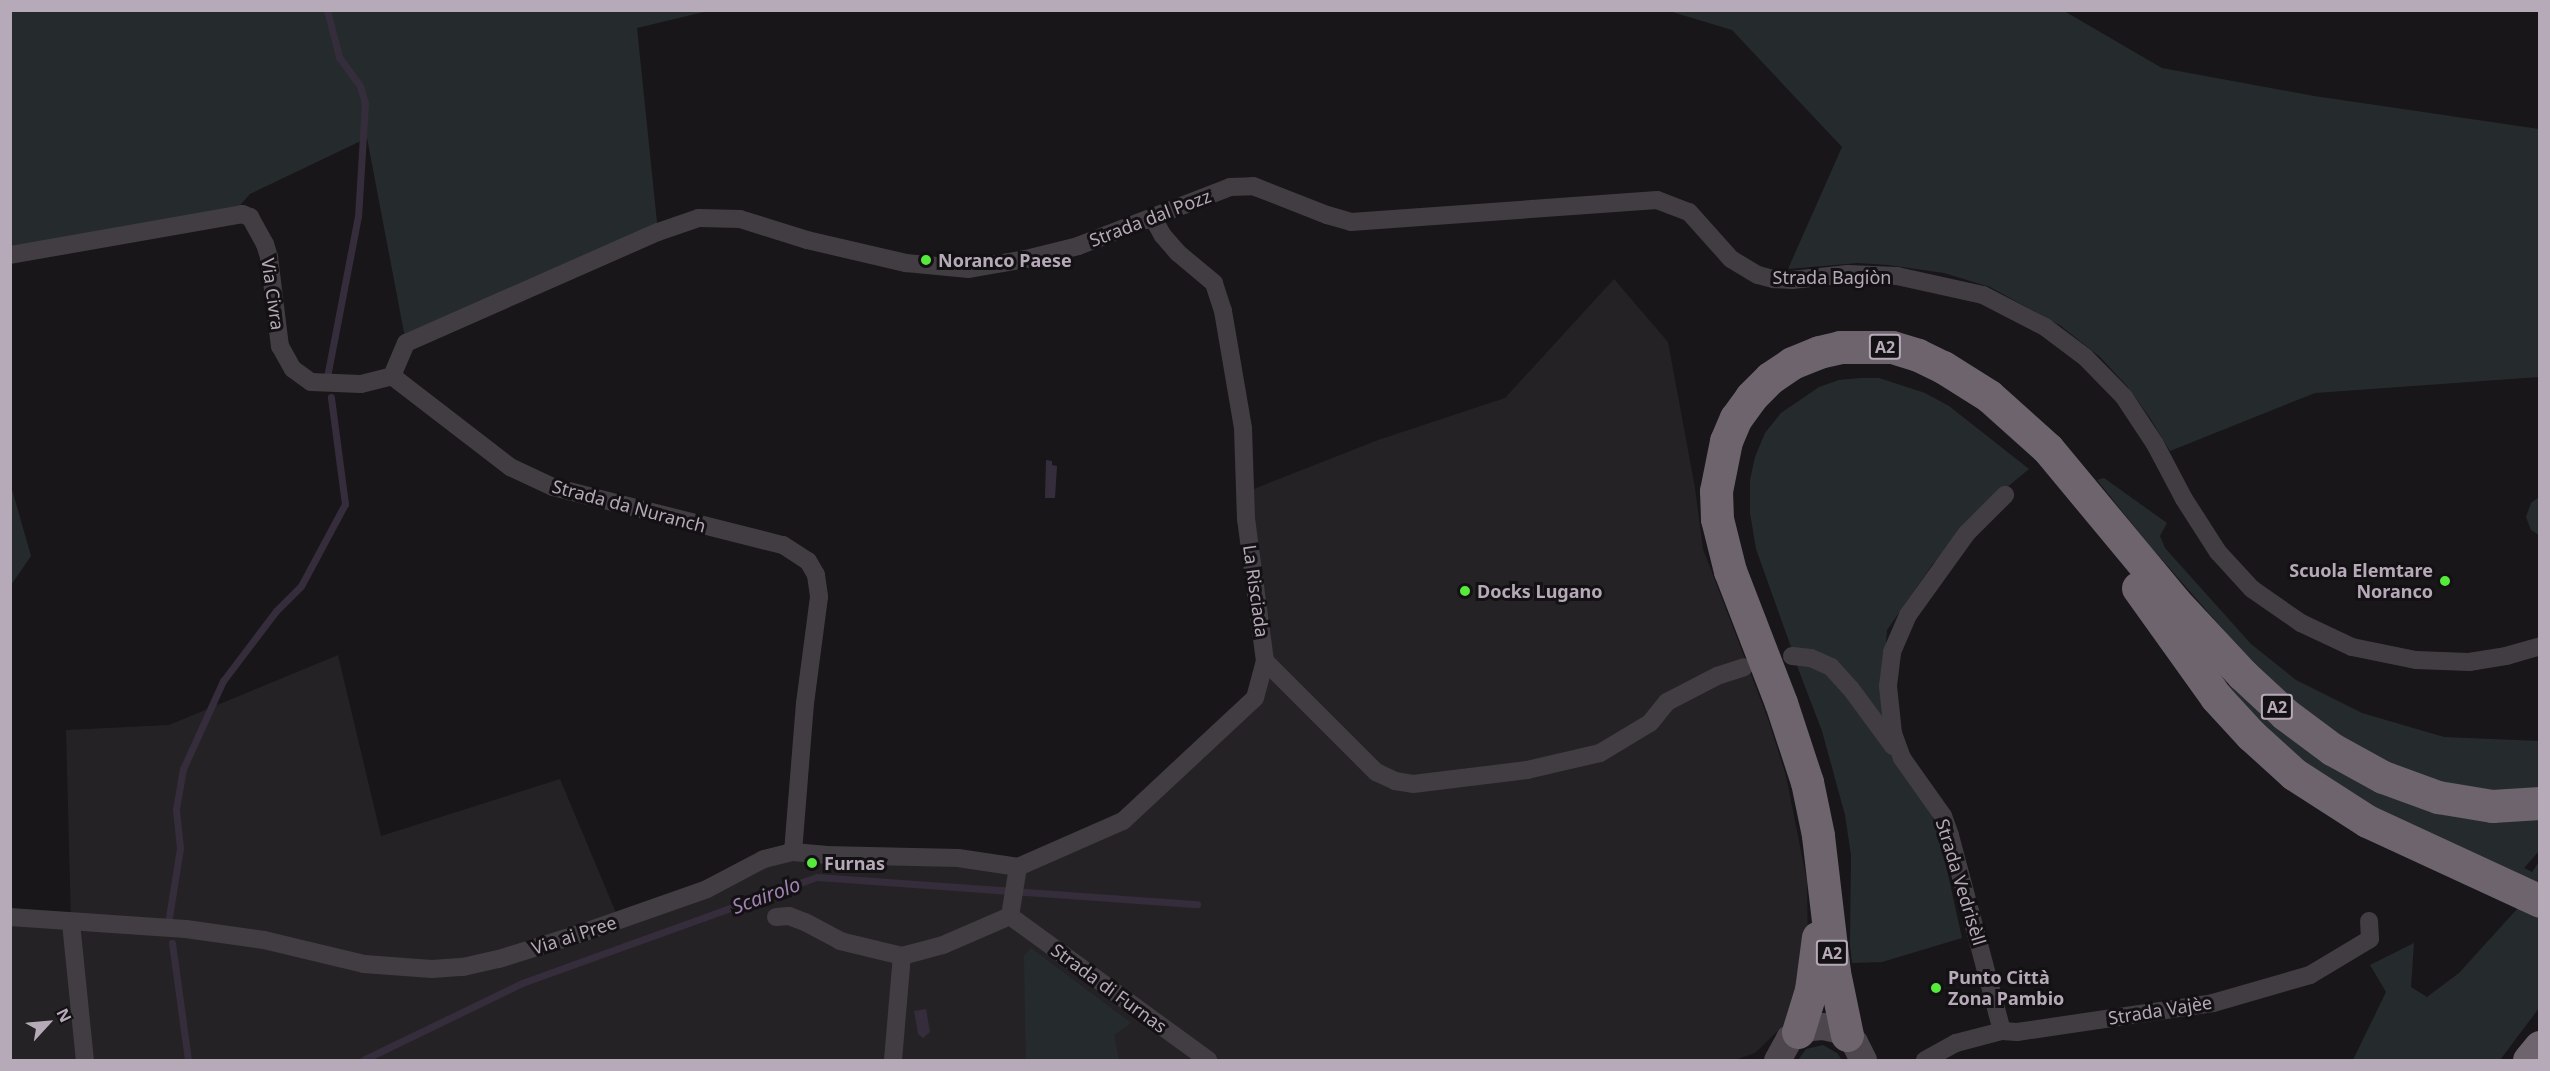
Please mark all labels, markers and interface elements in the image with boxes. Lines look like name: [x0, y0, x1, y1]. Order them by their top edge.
street label: Strada dal Pozz: [1086, 185, 1214, 251]
place label: Noranco Paese: [938, 249, 1072, 271]
marker: Noranco Paese: [919, 253, 933, 267]
street label: Via Civra: [257, 257, 289, 331]
street label: Strada Bagiòn: [1773, 266, 1891, 288]
road number: A2: [1868, 334, 1902, 360]
street label: Strada da Nuranch: [550, 475, 708, 537]
street label: La Risciada: [1239, 543, 1273, 639]
place label: Scuola Elemtare Noranco: [2289, 560, 2433, 602]
marker: Scuola Elemtare Noranco: [2438, 574, 2452, 588]
place label: Docks Lugano: [1477, 580, 1602, 602]
marker: Docks Lugano: [1458, 584, 1472, 598]
road number: A2: [2260, 694, 2294, 720]
street label: Strada Vedrisèll: [1931, 816, 1991, 948]
place label: Furnas: [824, 852, 885, 874]
marker: Furnas: [805, 856, 819, 870]
water label: Scairolo: [729, 872, 803, 918]
street label: Via ai Pree: [529, 911, 619, 959]
street label: Strada di Furnas: [1047, 939, 1171, 1037]
road number: A2: [1816, 940, 1848, 966]
place label: Punto Città Zona Pambio: [1948, 967, 2064, 1010]
marker: Punto Città Zona Pambio: [1929, 981, 1943, 995]
street label: Strada Vajèe: [2107, 991, 2213, 1029]
north arrow: [18, 993, 78, 1053]
text: N: [51, 1004, 77, 1026]

